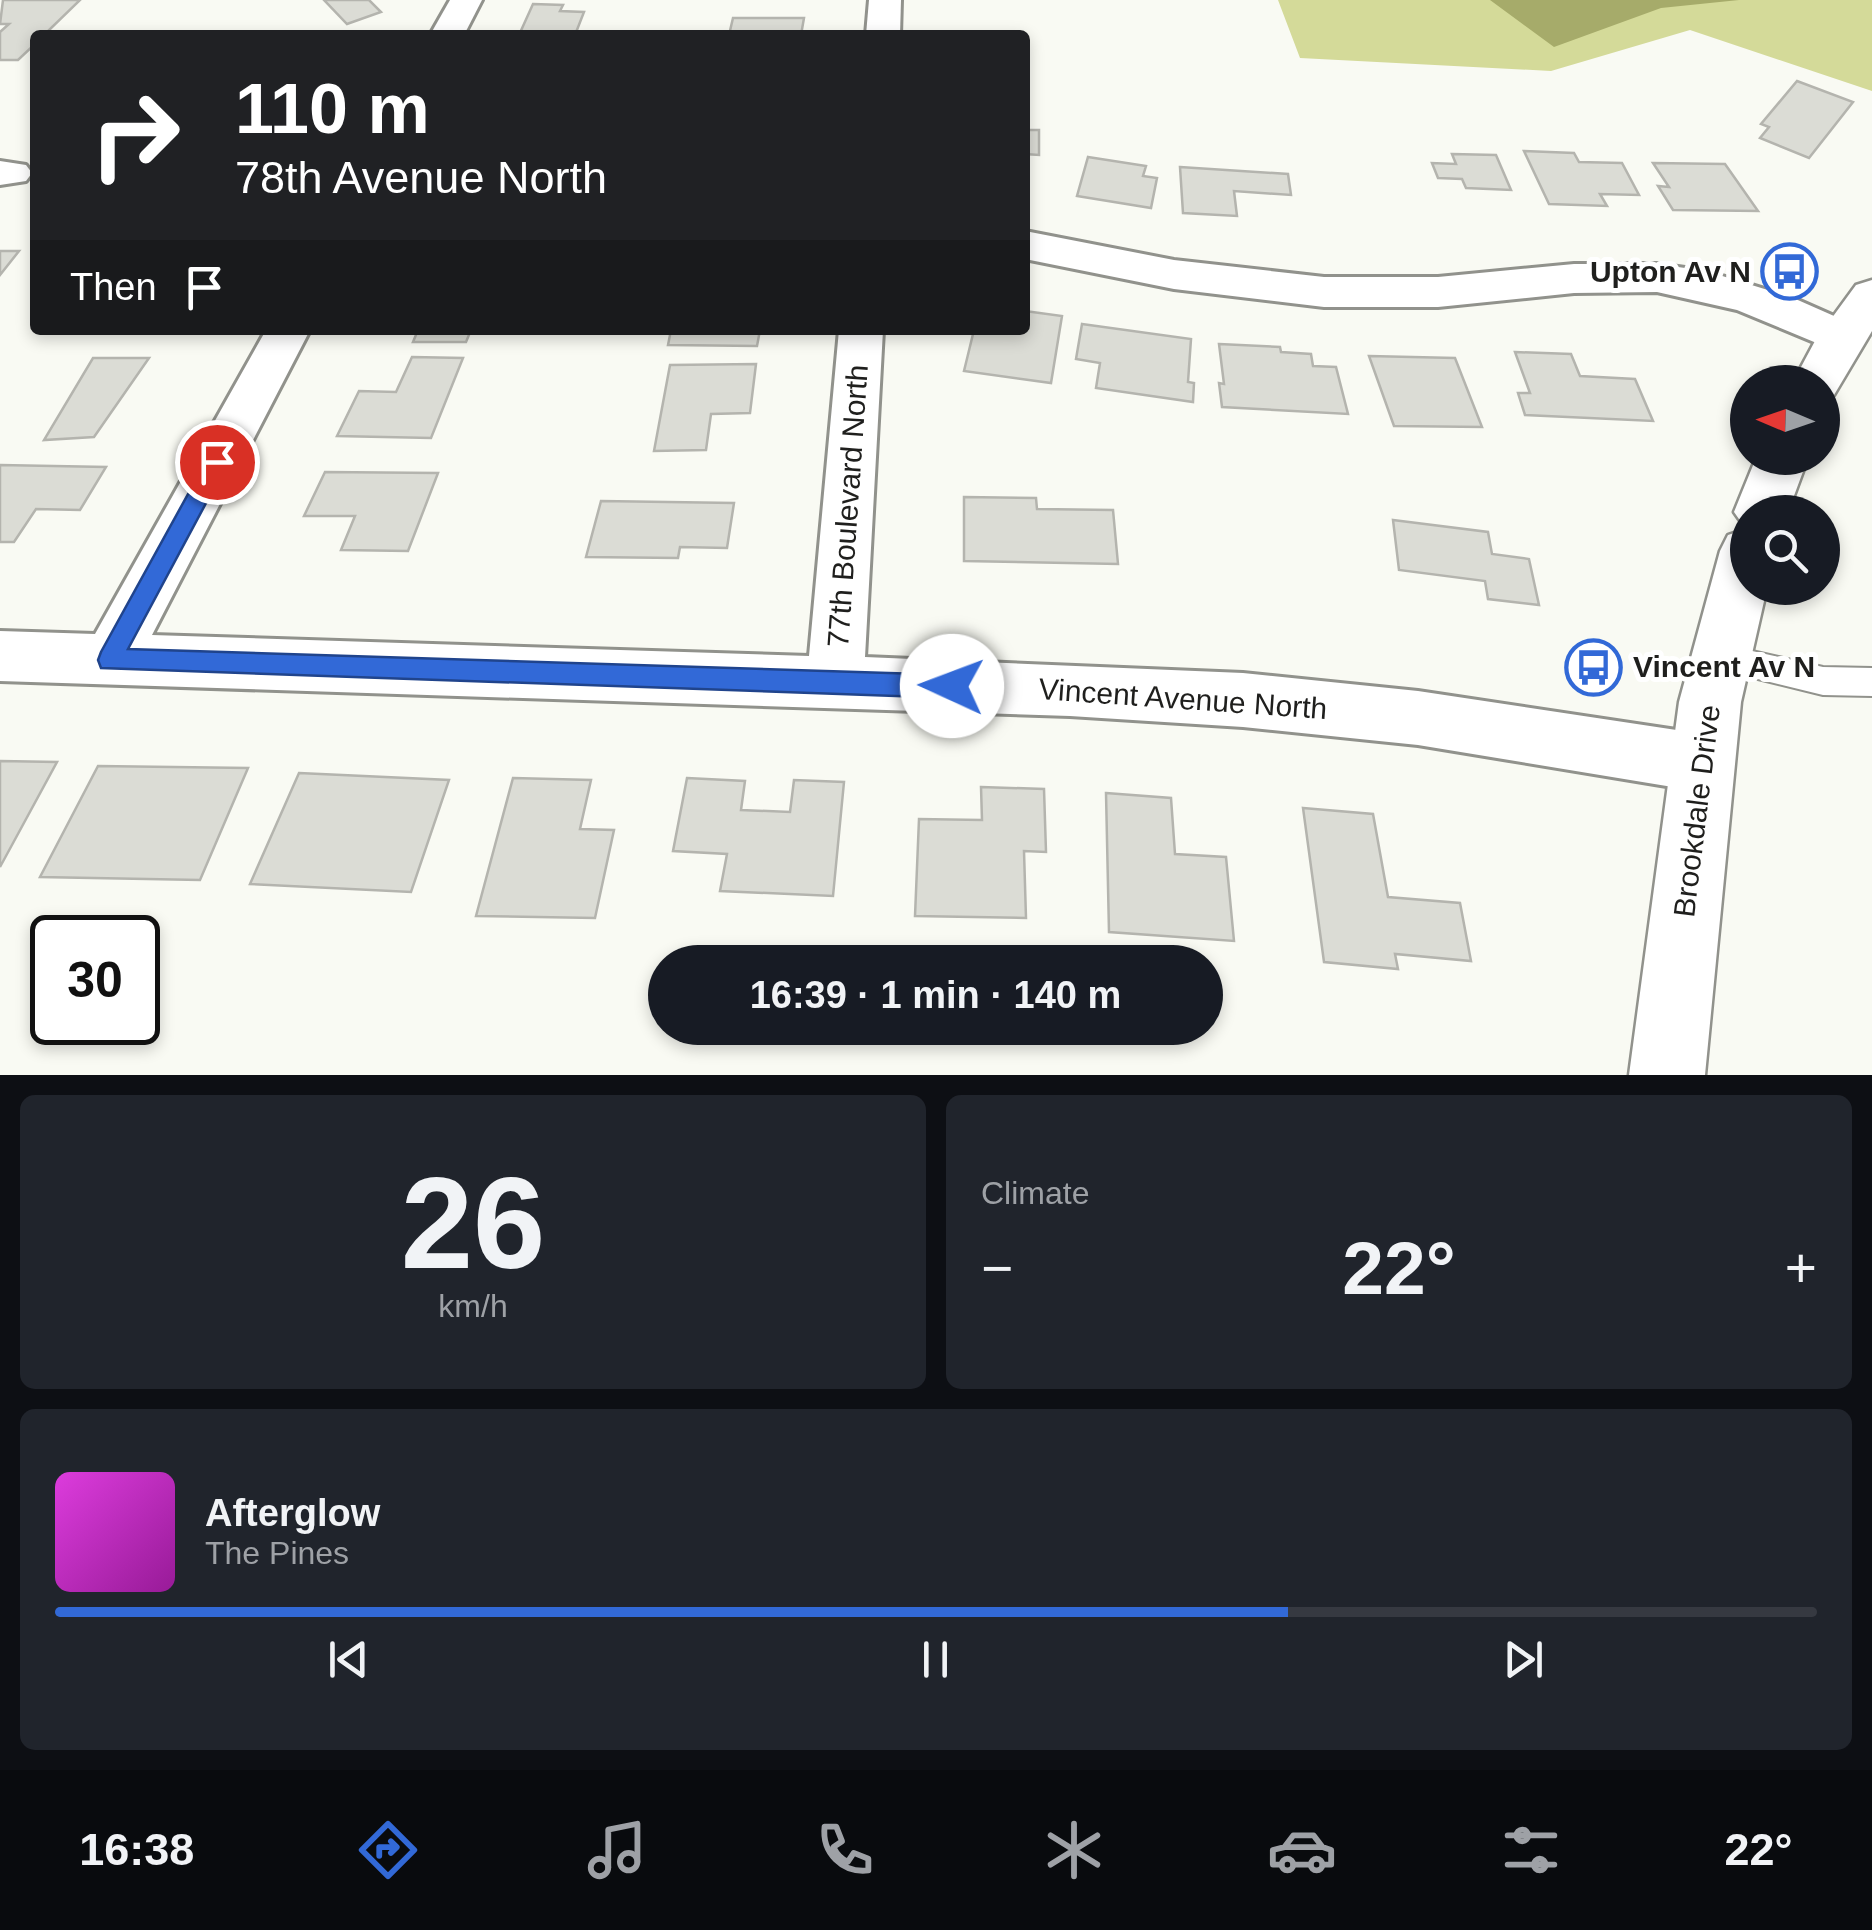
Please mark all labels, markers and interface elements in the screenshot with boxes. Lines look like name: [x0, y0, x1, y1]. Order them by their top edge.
icon: right: [70, 70, 200, 200]
text: 110 m: [235, 70, 430, 148]
text: 78th Avenue North: [235, 152, 607, 203]
bus stop icon: Upton Av N: [1760, 242, 1820, 302]
place label: Upton Av N: [1590, 255, 1751, 288]
icon: arrive: [177, 260, 232, 315]
text: Then: [70, 266, 157, 308]
street label: 77th Boulevard North: [821, 363, 874, 649]
north arrow: [1730, 365, 1840, 475]
map controls: [1730, 365, 1840, 605]
pin: [175, 420, 260, 505]
icon: arrive: [190, 435, 245, 490]
button: search: [1730, 495, 1840, 605]
position arrow: [900, 634, 1004, 738]
bus stop icon: Vincent Av N: [1564, 637, 1624, 697]
place label: Vincent Av N: [1633, 650, 1815, 683]
street label: Vincent Avenue North: [1038, 672, 1328, 725]
street label: Brookdale Drive: [1667, 703, 1726, 919]
speed limit sign: 30: [30, 915, 160, 1045]
text: 16:39 · 1 min · 140 m: [750, 974, 1121, 1016]
text: 26: [401, 1150, 545, 1296]
text: Climate: [981, 1175, 1089, 1211]
text: 22°: [1342, 1226, 1456, 1310]
text: −: [981, 1237, 1013, 1299]
text: +: [1785, 1237, 1817, 1299]
text: km/h: [438, 1288, 508, 1324]
text: Afterglow: [205, 1492, 380, 1534]
text: The Pines: [205, 1535, 349, 1571]
icon: previous: [321, 1632, 376, 1687]
icon: pause: [908, 1632, 963, 1687]
icon: next: [1496, 1632, 1551, 1687]
icon: directions: [353, 1815, 423, 1885]
icon: music: [582, 1815, 652, 1885]
icon: phone: [810, 1815, 880, 1885]
icon: climate: [1039, 1815, 1109, 1885]
icon: car: [1267, 1815, 1337, 1885]
icon: filters: [1496, 1815, 1566, 1885]
text: 16:38: [79, 1824, 194, 1875]
text: 22°: [1725, 1824, 1793, 1875]

